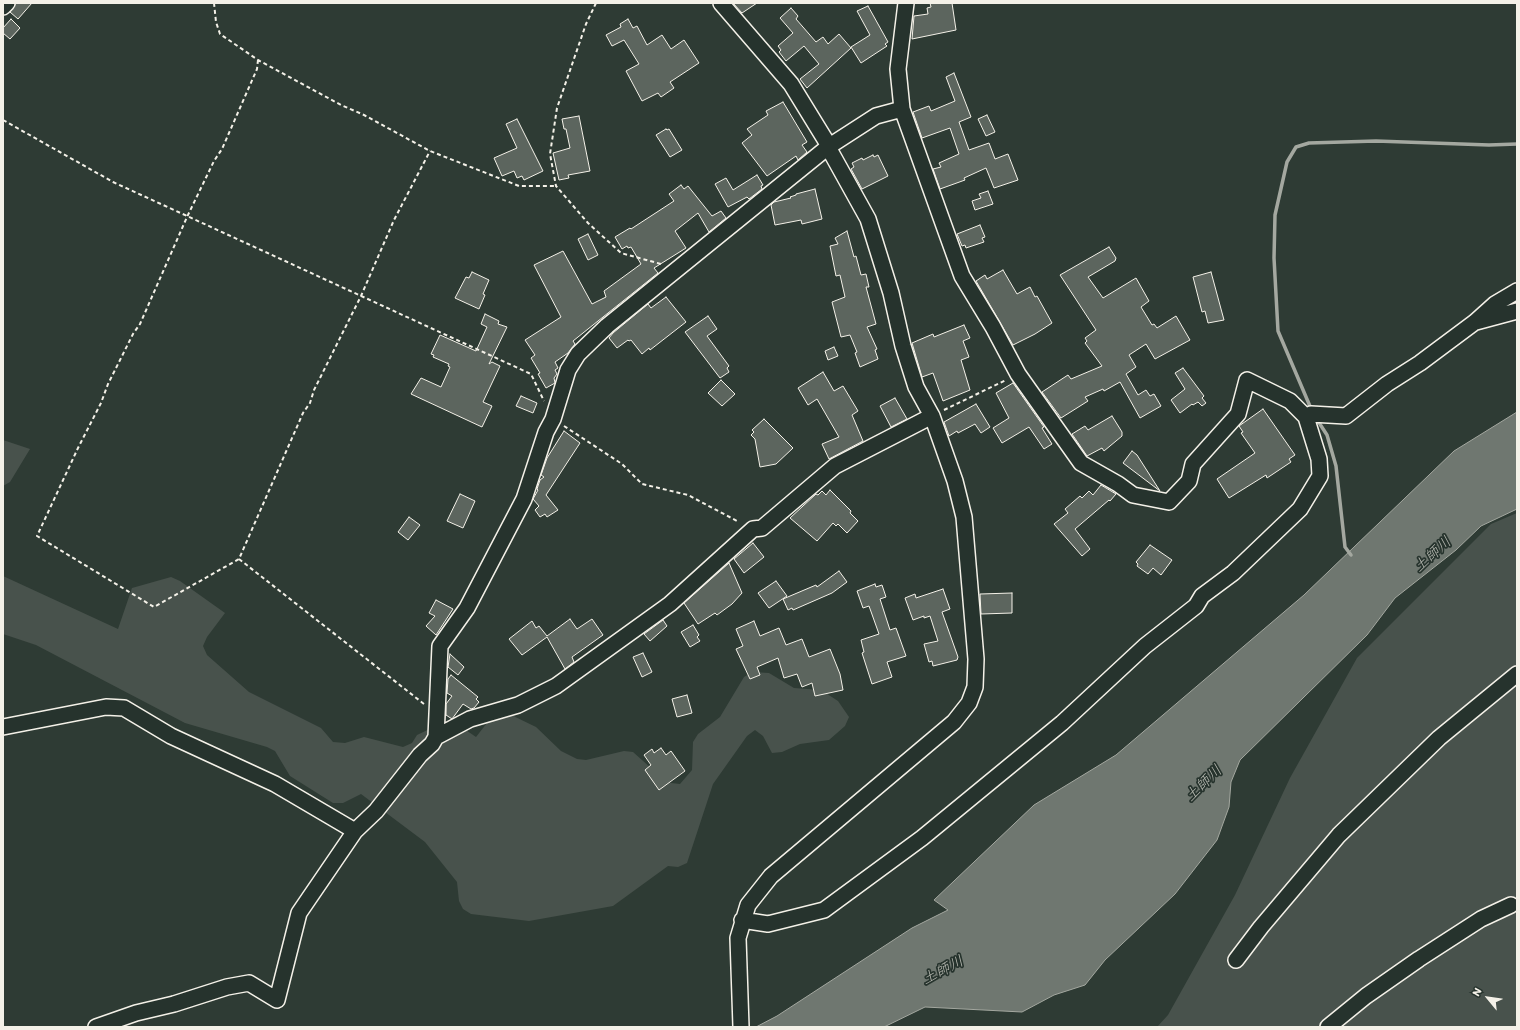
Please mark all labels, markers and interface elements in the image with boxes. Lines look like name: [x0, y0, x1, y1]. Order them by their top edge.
water label: 土師川: [1410, 533, 1456, 577]
water label: 土師川: [1182, 762, 1226, 806]
water label: 土師川: [919, 952, 967, 990]
north arrow: [1468, 978, 1508, 1018]
text: N: [1470, 986, 1485, 998]

